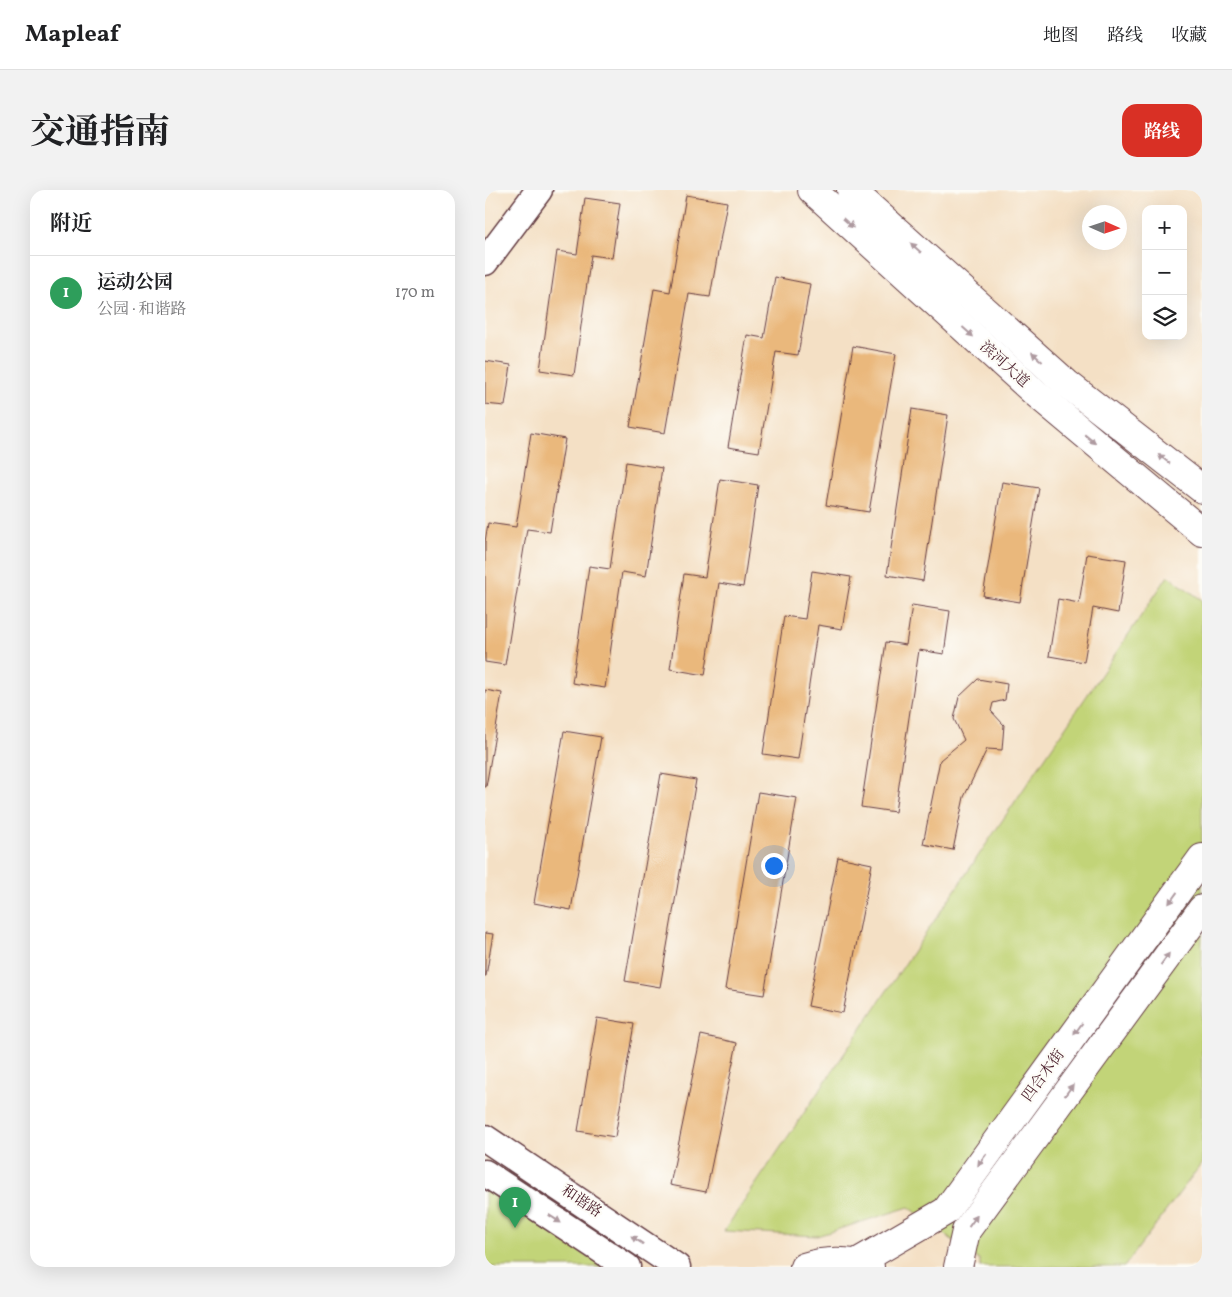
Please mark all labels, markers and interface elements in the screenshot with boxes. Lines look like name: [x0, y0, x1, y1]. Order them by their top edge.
text: Mapleaf: [25, 18, 119, 52]
text: 地图: [1043, 24, 1079, 49]
text: 路线: [1107, 24, 1143, 49]
text: 收藏: [1171, 24, 1207, 49]
button: 路线: [1122, 104, 1202, 157]
text: 交通指南: [30, 110, 170, 158]
north arrow: [1082, 205, 1127, 250]
map controls: [1142, 205, 1187, 340]
button: +: [1142, 205, 1187, 250]
text: 附近: [50, 210, 92, 239]
one-way arrow: [842, 217, 854, 229]
one-way arrow: [911, 242, 923, 254]
button: −: [1142, 250, 1187, 295]
text: 运动公园: [97, 270, 173, 296]
text: 1: [63, 282, 69, 304]
text: 170 m: [395, 282, 435, 304]
button: layers: [1142, 295, 1187, 340]
text: 公园 · 和谐路: [97, 299, 187, 321]
one-way arrow: [962, 327, 975, 338]
street label: 滨河大道: [975, 337, 1033, 393]
one-way arrow: [1031, 351, 1044, 362]
one-way arrow: [1084, 434, 1097, 445]
one-way arrow: [1157, 453, 1170, 464]
your location: [761, 853, 787, 879]
one-way arrow: [1168, 891, 1178, 905]
one-way arrow: [1160, 952, 1170, 966]
one-way arrow: [1073, 1022, 1083, 1036]
street label: 四合木街: [1018, 1046, 1070, 1106]
one-way arrow: [1064, 1083, 1074, 1097]
one-way arrow: [977, 1154, 987, 1167]
street label: 和谐路: [556, 1181, 606, 1223]
pin: 1: [499, 1187, 531, 1228]
one-way arrow: [548, 1214, 562, 1224]
one-way arrow: [968, 1214, 978, 1228]
one-way arrow: [630, 1235, 643, 1245]

